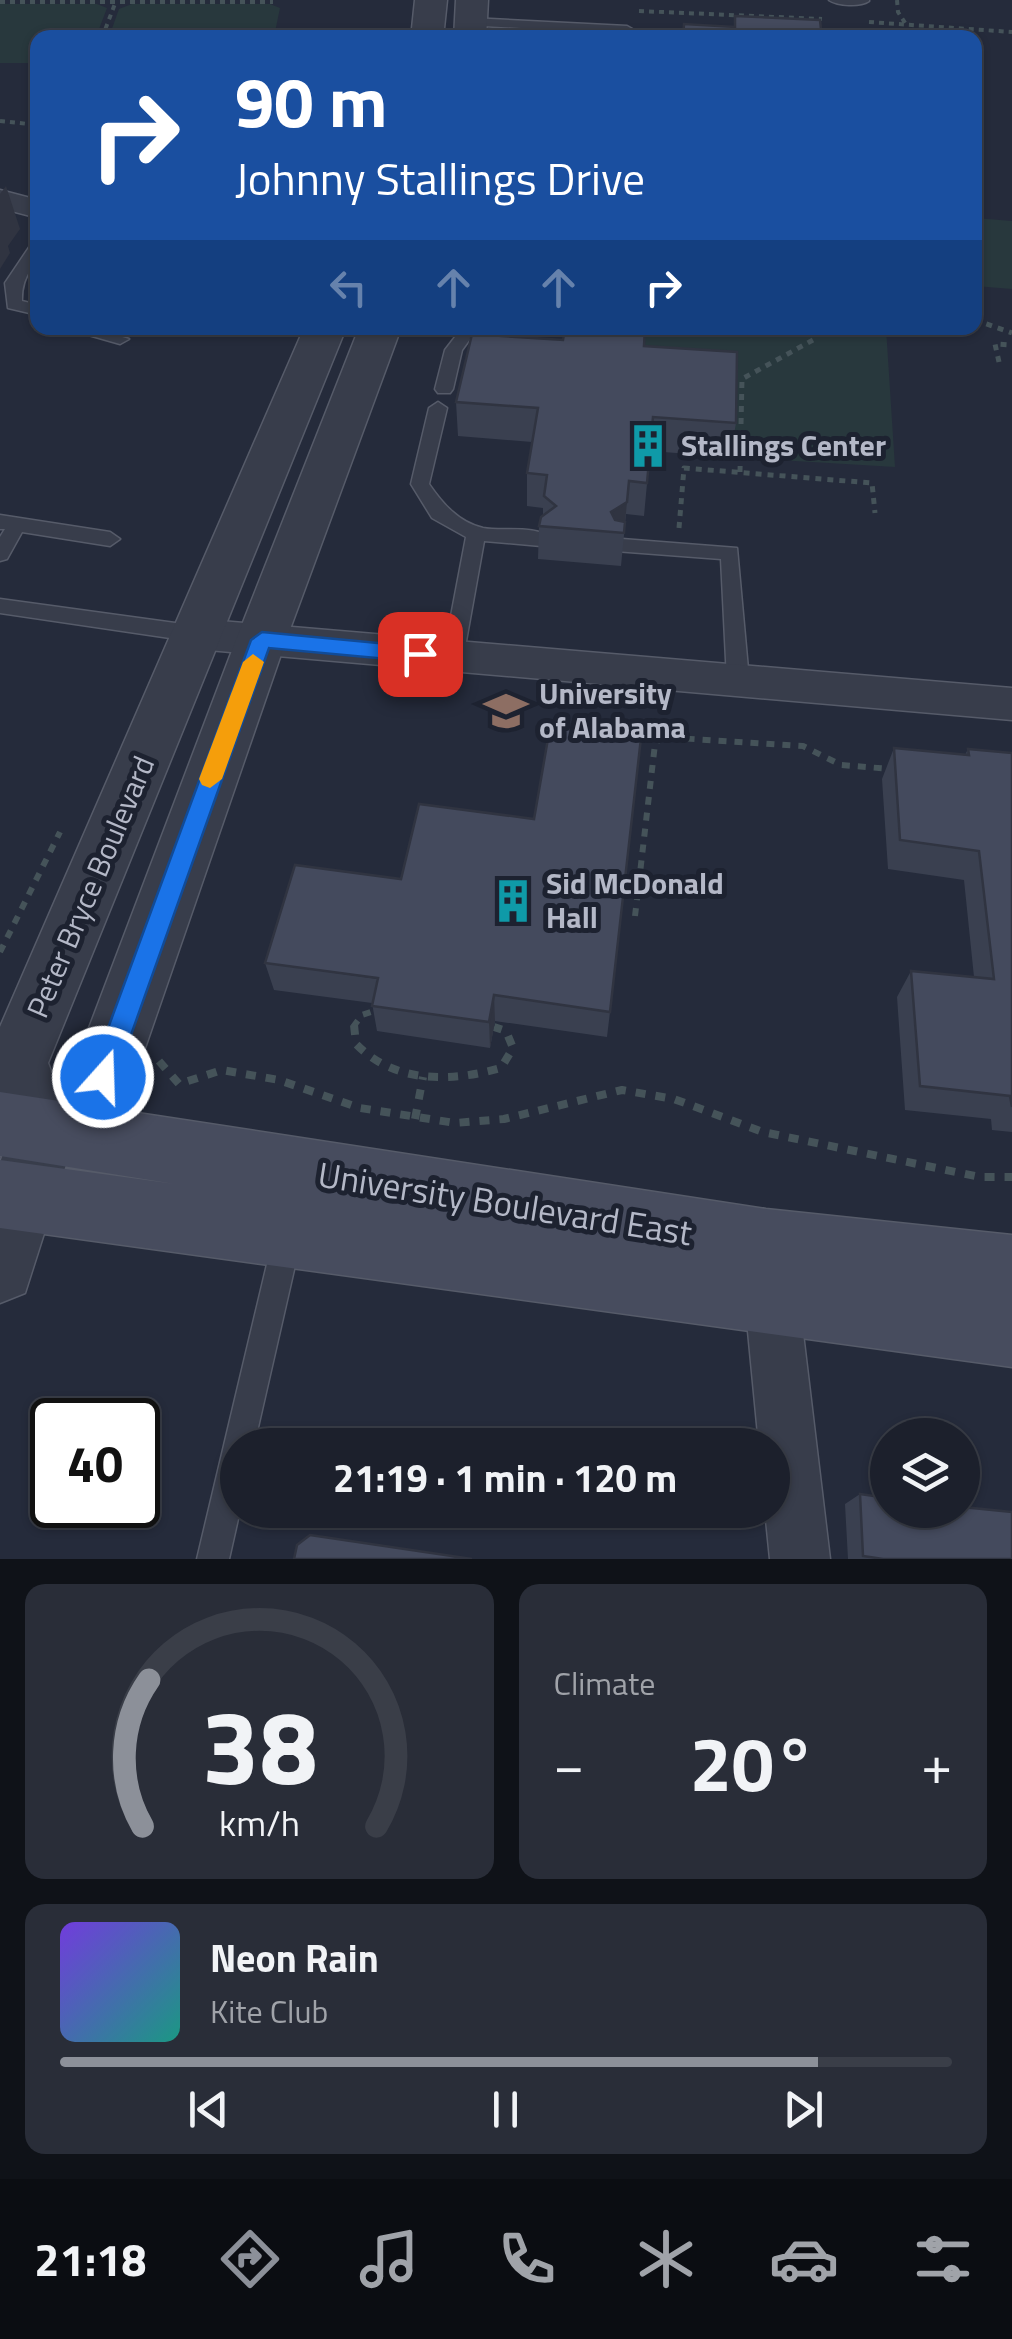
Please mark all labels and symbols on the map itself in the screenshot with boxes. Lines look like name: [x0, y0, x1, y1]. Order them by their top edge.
building icon: Stallings Center: [624, 422, 672, 470]
place label: Stallings Center: [681, 422, 886, 468]
pin: [378, 612, 463, 697]
place label: University of Alabama: [539, 670, 686, 750]
school or university icon: University of Alabama: [482, 687, 530, 735]
street label: Peter Bryce Boulevard: [14, 749, 166, 1025]
place label: Sid McDonald Hall: [546, 860, 724, 940]
building icon: Sid McDonald Hall: [489, 877, 537, 925]
position arrow: [51, 1025, 155, 1129]
street label: University Boulevard East: [314, 1147, 696, 1259]
speed limit sign: 40: [30, 1398, 160, 1528]

